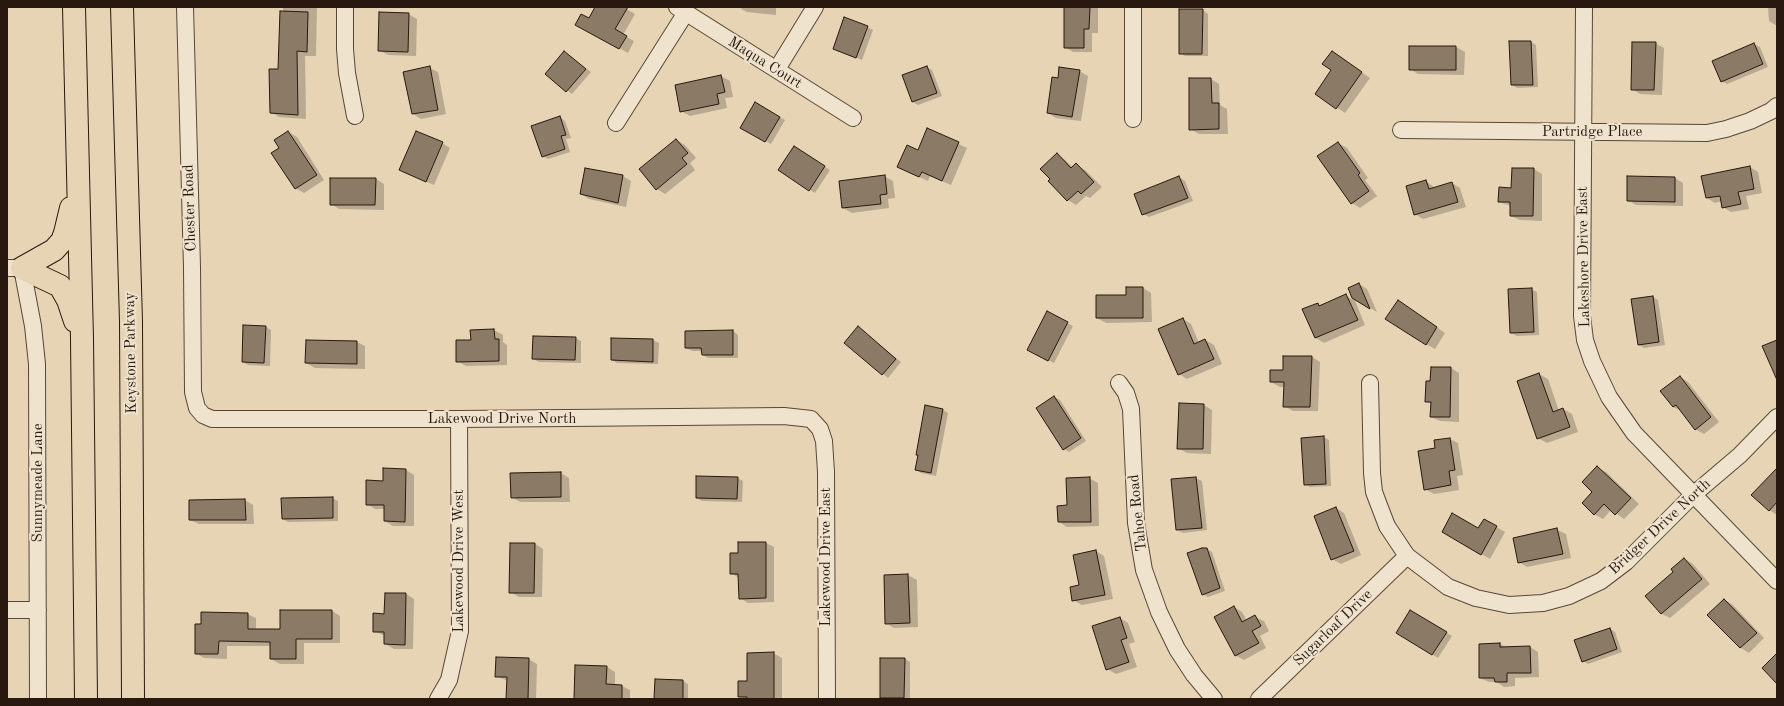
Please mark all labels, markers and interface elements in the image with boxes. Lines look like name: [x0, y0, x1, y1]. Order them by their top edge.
street label: Maqua Court: [725, 33, 805, 93]
street label: Partridge Place: [1542, 123, 1642, 141]
street label: Chester Road: [179, 164, 201, 252]
street label: Lakeshore Drive East: [1574, 186, 1594, 328]
street label: Keystone Parkway: [121, 292, 141, 414]
street label: Lakewood Drive North: [428, 410, 576, 428]
street label: Sunnymeade Lane: [29, 423, 47, 543]
street label: Tahoe Road: [1125, 474, 1151, 552]
street label: Bridger Drive North: [1605, 475, 1715, 579]
street label: Lakewood Drive East: [817, 487, 835, 627]
street label: Lakewood Drive West: [450, 489, 468, 633]
street label: Sugarloaf Drive: [1290, 586, 1376, 670]

